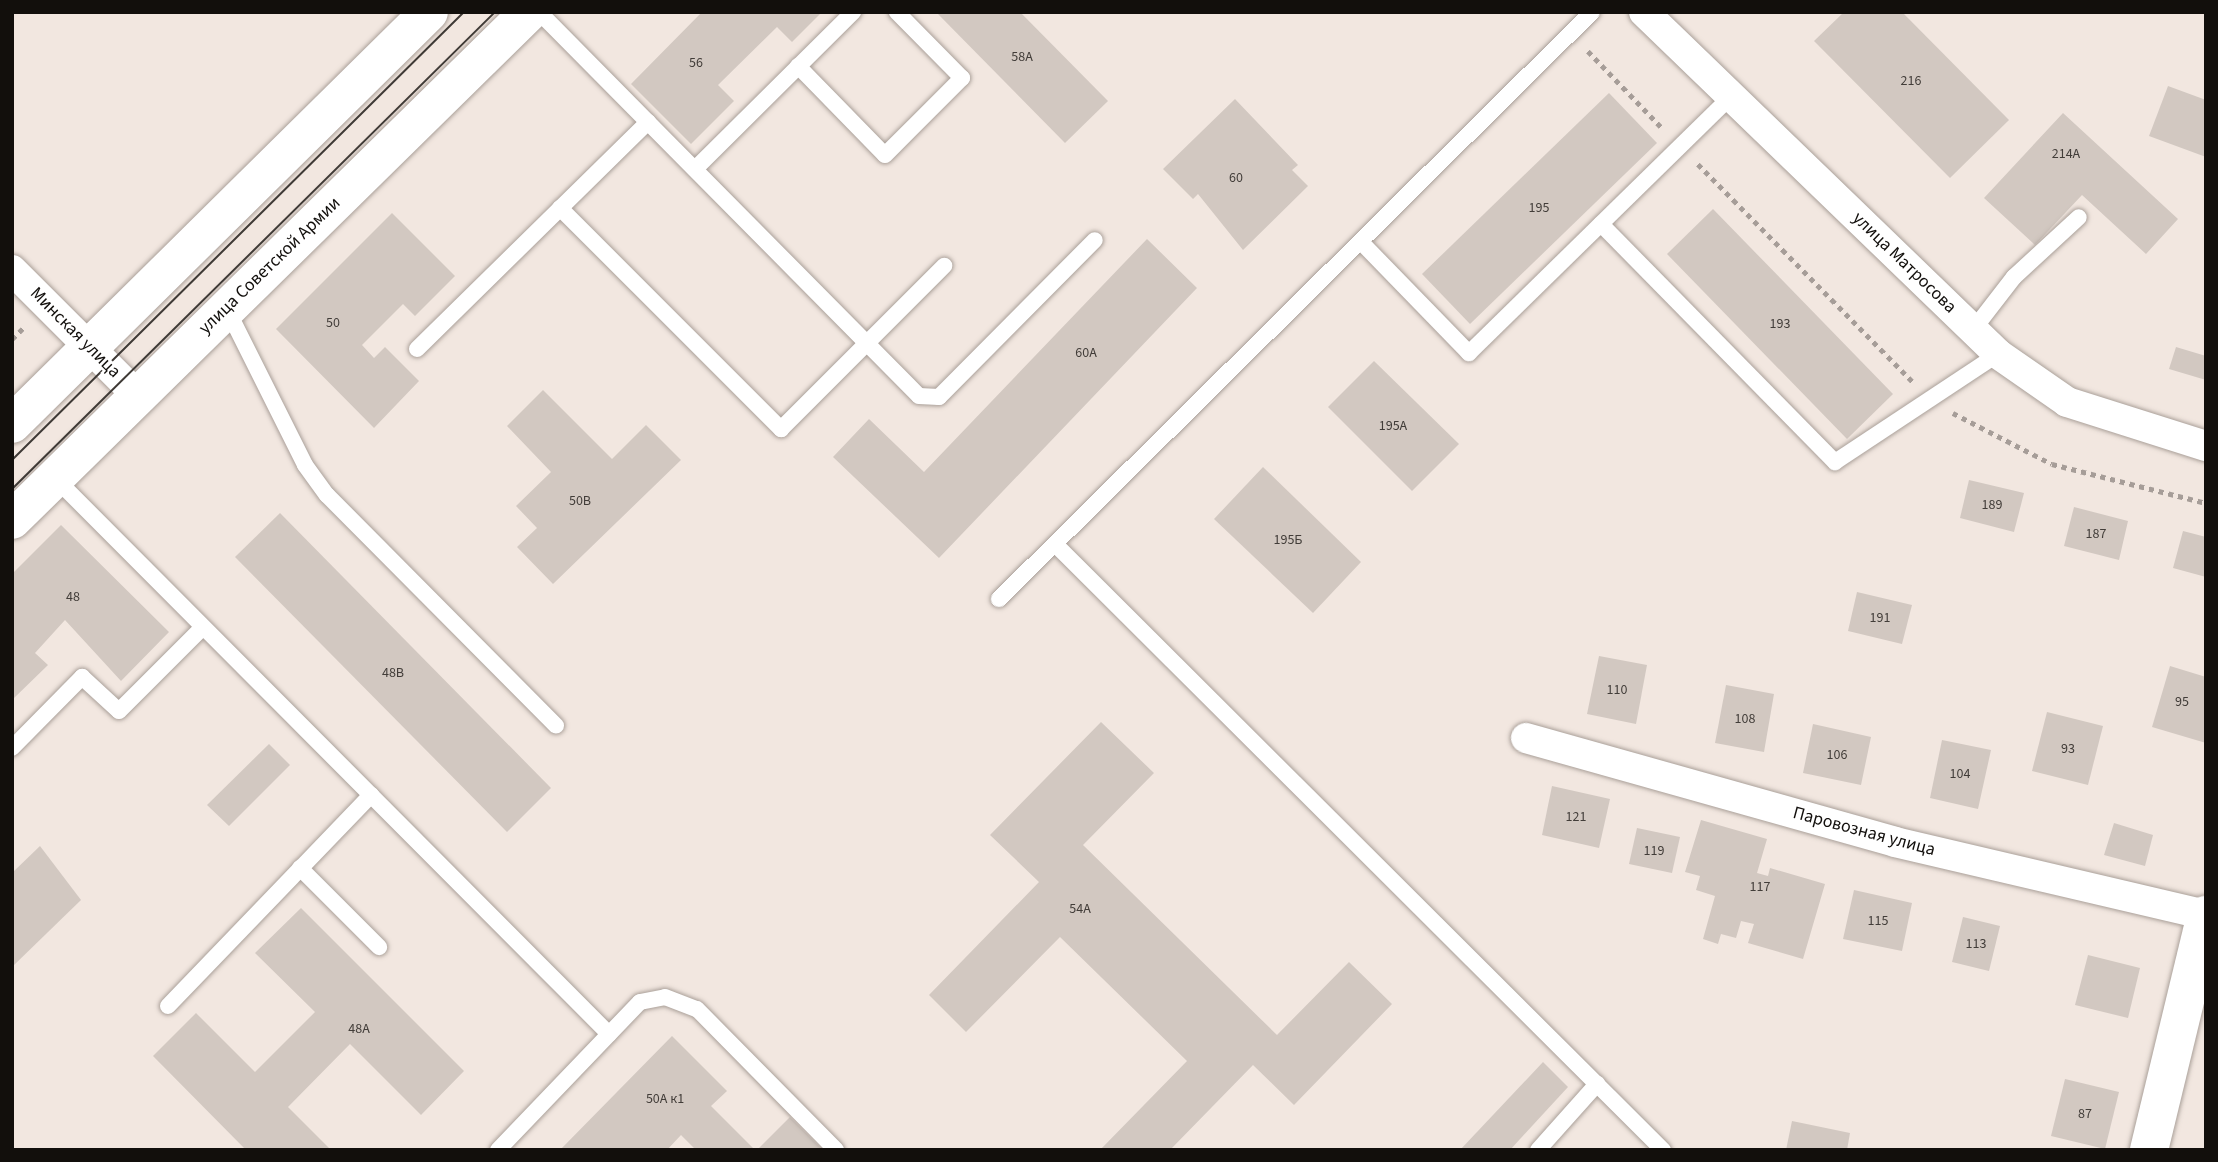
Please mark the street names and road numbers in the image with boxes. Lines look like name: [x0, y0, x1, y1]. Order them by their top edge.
street label: улица Советской Армии: [195, 193, 345, 339]
street label: улица Матросова: [1847, 208, 1961, 318]
street label: Минская улица: [25, 283, 125, 383]
street label: Паровозная улица: [1790, 803, 1938, 861]

